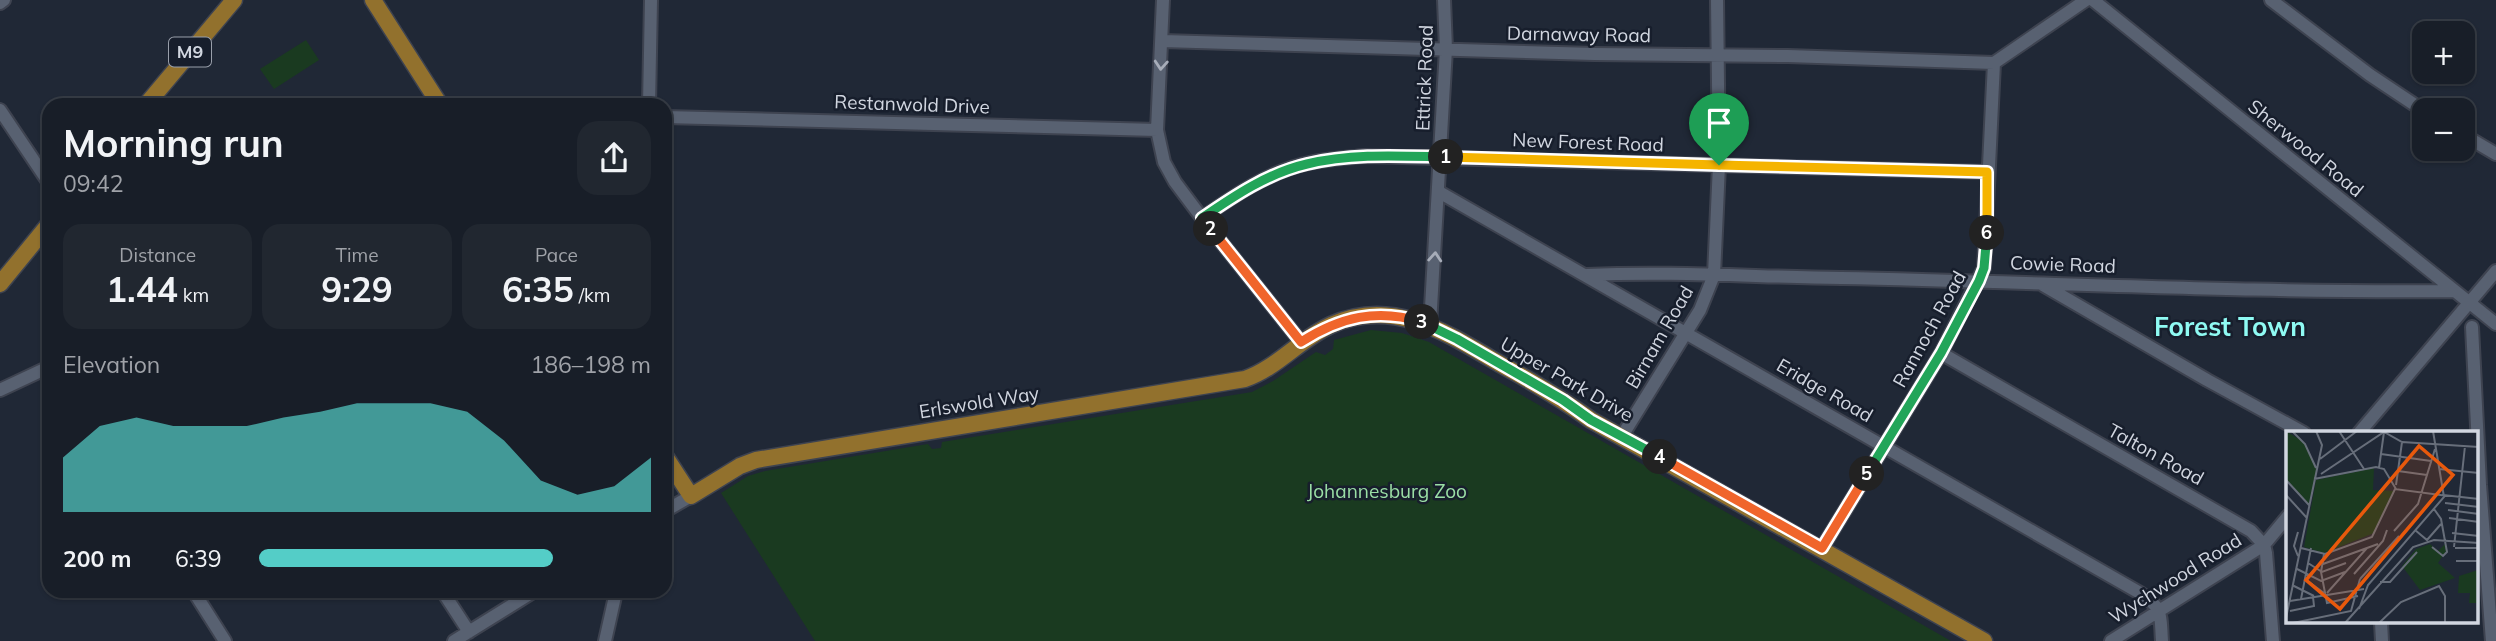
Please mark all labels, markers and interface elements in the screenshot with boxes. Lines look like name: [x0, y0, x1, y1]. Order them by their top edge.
street label: Darnaway Road: [1507, 21, 1651, 47]
map controls: [2412, 21, 2475, 161]
button: +: [2412, 21, 2475, 84]
street label: Ettrick Road: [1410, 24, 1438, 132]
road number: M9: [169, 38, 211, 66]
one-way arrow: [1154, 60, 1169, 71]
street label: Restanwold Drive: [834, 89, 990, 119]
pin: [1689, 93, 1749, 165]
street label: Sherwood Road: [2243, 94, 2369, 202]
button: −: [2412, 98, 2475, 161]
icon: arrive: [1700, 104, 1738, 142]
text: Morning run: [63, 119, 284, 167]
button: share: [577, 121, 651, 195]
street label: New Forest Road: [1512, 127, 1664, 157]
pin: 1: [1428, 140, 1464, 174]
text: 1: [1440, 144, 1451, 168]
text: 09:42: [63, 169, 123, 198]
pin: 2: [1194, 212, 1228, 246]
text: 2: [1205, 216, 1216, 240]
pin: 6: [1969, 216, 2004, 250]
text: 6: [1981, 220, 1992, 244]
text: Distance: [119, 243, 196, 267]
text: Time: [335, 243, 379, 267]
text: Pace: [535, 243, 578, 267]
street label: Cowie Road: [2010, 250, 2116, 278]
one-way arrow: [1427, 251, 1442, 262]
street label: Rannoch Road: [1887, 266, 1971, 392]
text: 1.44: [106, 267, 178, 311]
text: 9:29: [321, 267, 393, 311]
text: 6:35: [502, 267, 574, 311]
street label: Birnam Road: [1620, 281, 1698, 393]
text: km: [178, 283, 209, 307]
text: /km: [574, 283, 611, 307]
pin: 3: [1404, 304, 1440, 340]
text: 3: [1416, 309, 1427, 333]
district label: Forest Town: [2154, 310, 2306, 343]
street label: Upper Park Drive: [1496, 331, 1638, 427]
text: Elevation: [63, 350, 160, 379]
text: 186–198 m: [530, 350, 651, 379]
street label: Eridge Road: [1773, 353, 1877, 427]
street label: Erlswold Way: [917, 381, 1041, 423]
street label: Talton Road: [2104, 418, 2208, 490]
inset map: [2286, 431, 2478, 624]
pin: 4: [1642, 440, 1678, 475]
text: 4: [1654, 444, 1665, 468]
pin: 5: [1850, 456, 1884, 491]
text: 5: [1861, 461, 1872, 485]
park label: Johannesburg Zoo: [1307, 479, 1467, 503]
street label: Wychwood Road: [2104, 528, 2246, 628]
text: 200 m: [63, 544, 131, 573]
text: 6:39: [175, 544, 222, 573]

